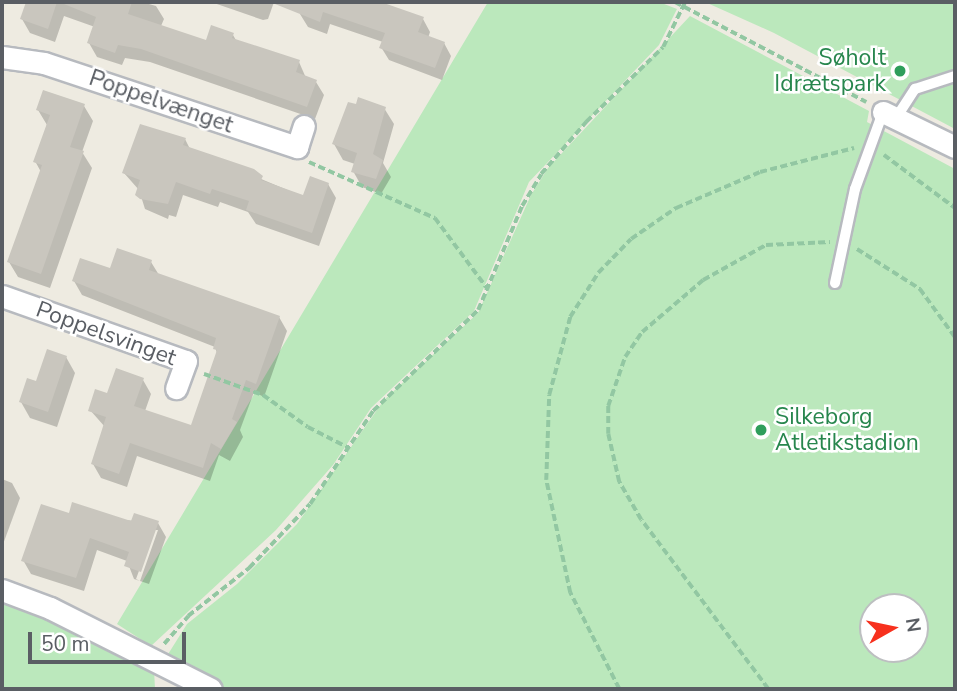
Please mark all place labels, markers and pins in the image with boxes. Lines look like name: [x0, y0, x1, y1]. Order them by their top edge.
place label: Søholt Idrætspark: [774, 44, 886, 98]
marker: Søholt Idrætspark: [892, 63, 908, 79]
place label: Silkeborg Atletikstadion: [775, 403, 919, 457]
marker: Silkeborg Atletikstadion: [753, 422, 769, 438]

